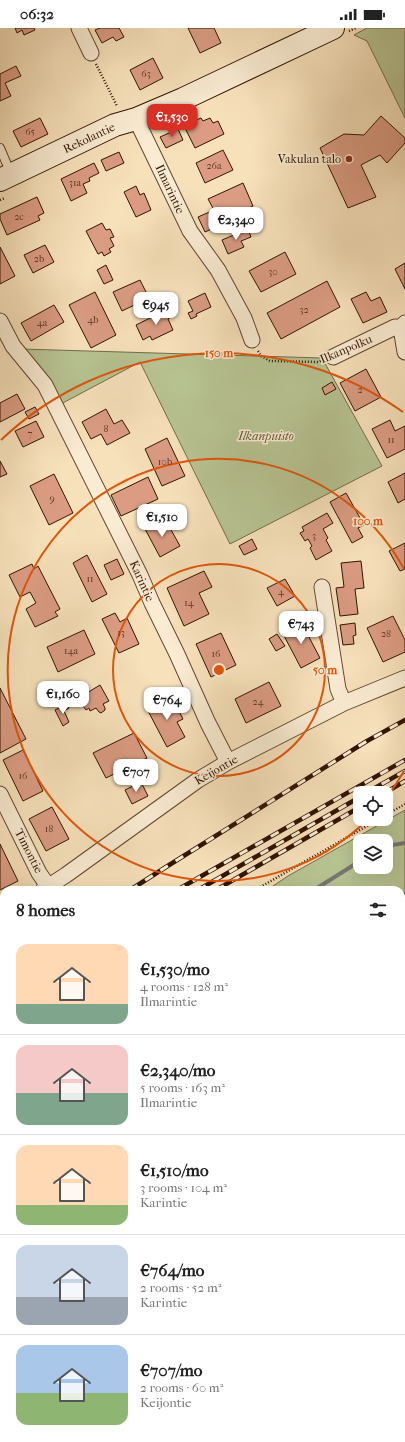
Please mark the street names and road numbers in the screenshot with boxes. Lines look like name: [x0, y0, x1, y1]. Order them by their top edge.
street label: Rekolantie: [61, 120, 117, 156]
street label: Ilmarintie: [153, 162, 188, 216]
street label: Ilkanpolku: [318, 332, 374, 366]
street label: Karintie: [127, 558, 157, 604]
street label: Keijontie: [192, 752, 240, 788]
street label: Timontie: [12, 826, 46, 876]

